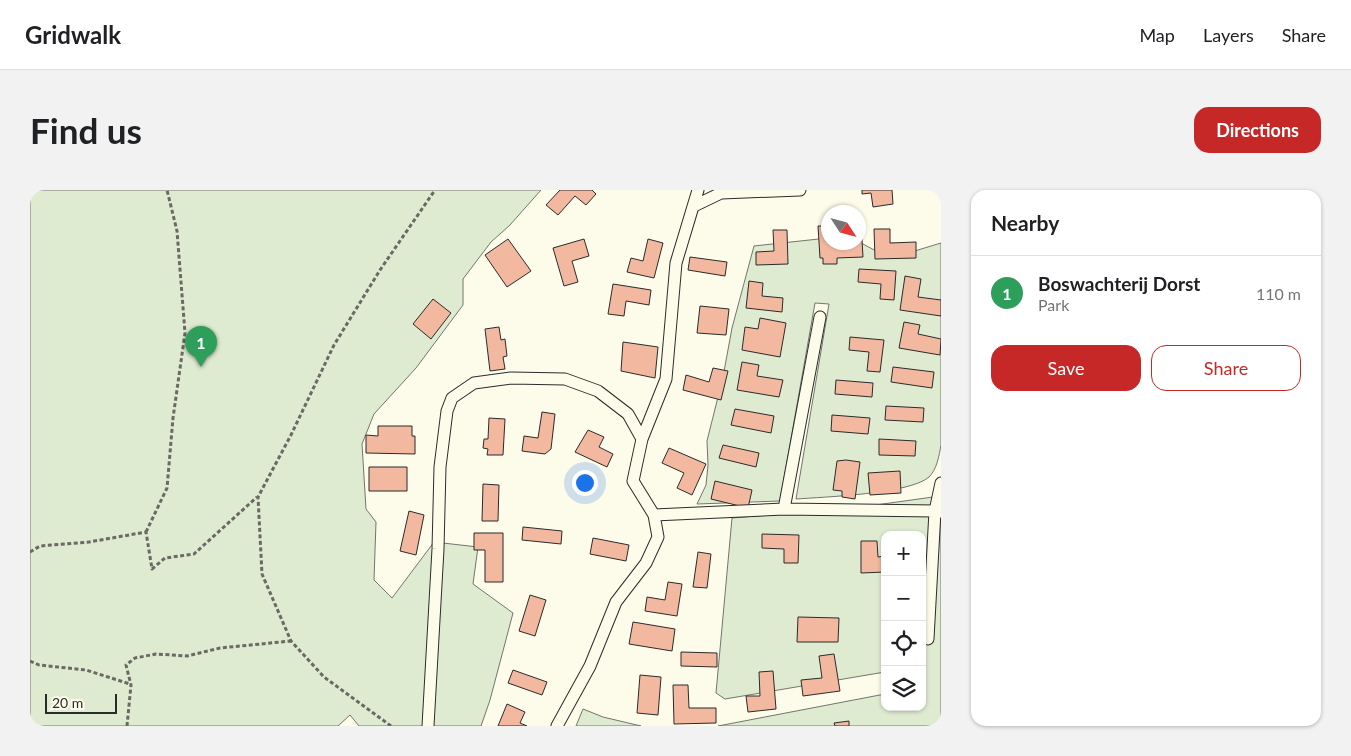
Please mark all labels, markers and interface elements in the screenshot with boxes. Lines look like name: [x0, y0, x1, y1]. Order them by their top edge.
text: Gridwalk: [25, 20, 121, 49]
text: Map: [1139, 24, 1175, 46]
text: Layers: [1203, 24, 1254, 46]
text: Share: [1282, 24, 1326, 46]
button: Directions: [1194, 107, 1321, 153]
text: Find us: [30, 109, 142, 151]
north arrow: [821, 205, 866, 250]
text: Nearby: [991, 210, 1059, 235]
text: Boswachterij Dorst: [1038, 272, 1200, 295]
text: 1: [1002, 284, 1012, 303]
text: 110 m: [1256, 284, 1301, 303]
text: Park: [1038, 295, 1069, 314]
pin: 1: [185, 326, 217, 367]
button: Save: [991, 345, 1141, 391]
button: Share: [1151, 345, 1301, 391]
your location: [572, 470, 598, 496]
map controls: [881, 531, 926, 711]
button: +: [881, 531, 926, 576]
button: −: [881, 576, 926, 621]
button: locate: [881, 621, 926, 666]
button: layers: [881, 666, 926, 711]
scale bar: [45, 691, 118, 714]
text: 20 m: [52, 694, 83, 711]

